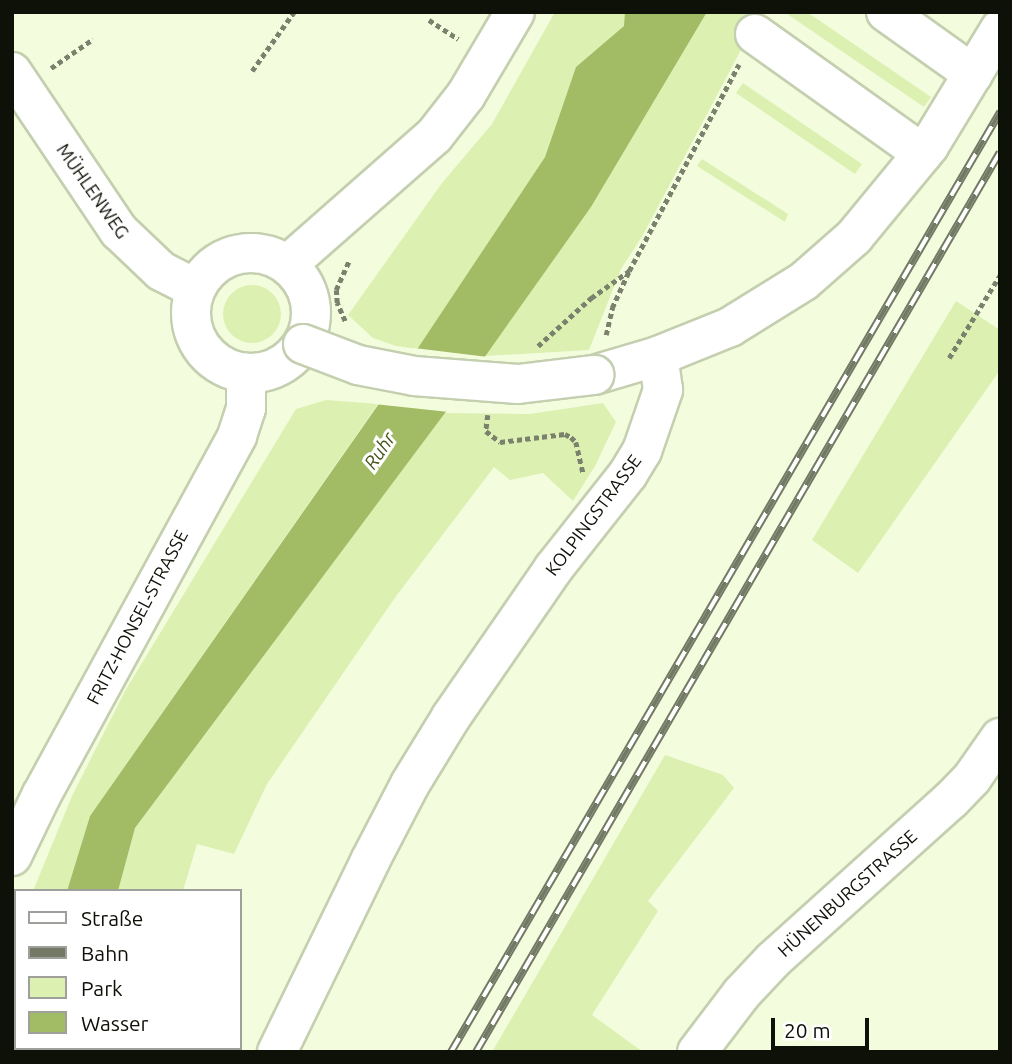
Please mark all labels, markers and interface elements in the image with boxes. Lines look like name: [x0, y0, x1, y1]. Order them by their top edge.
street label: MÜHLENWEG: [52, 139, 134, 243]
water label: Ruhr: [359, 428, 401, 474]
street label: KOLPINGSTRASSE: [540, 450, 646, 580]
street label: FRITZ-HONSEL-STRASSE: [82, 526, 192, 708]
street label: HÜNENBURGSTRASSE: [773, 825, 921, 961]
legend: [14, 889, 242, 1050]
text: Straße: [81, 906, 143, 930]
text: Bahn: [81, 941, 129, 965]
text: Park: [81, 976, 123, 1000]
scale bar: [774, 1004, 872, 1048]
text: Wasser: [81, 1011, 149, 1035]
text: 20 m: [784, 1018, 831, 1042]

